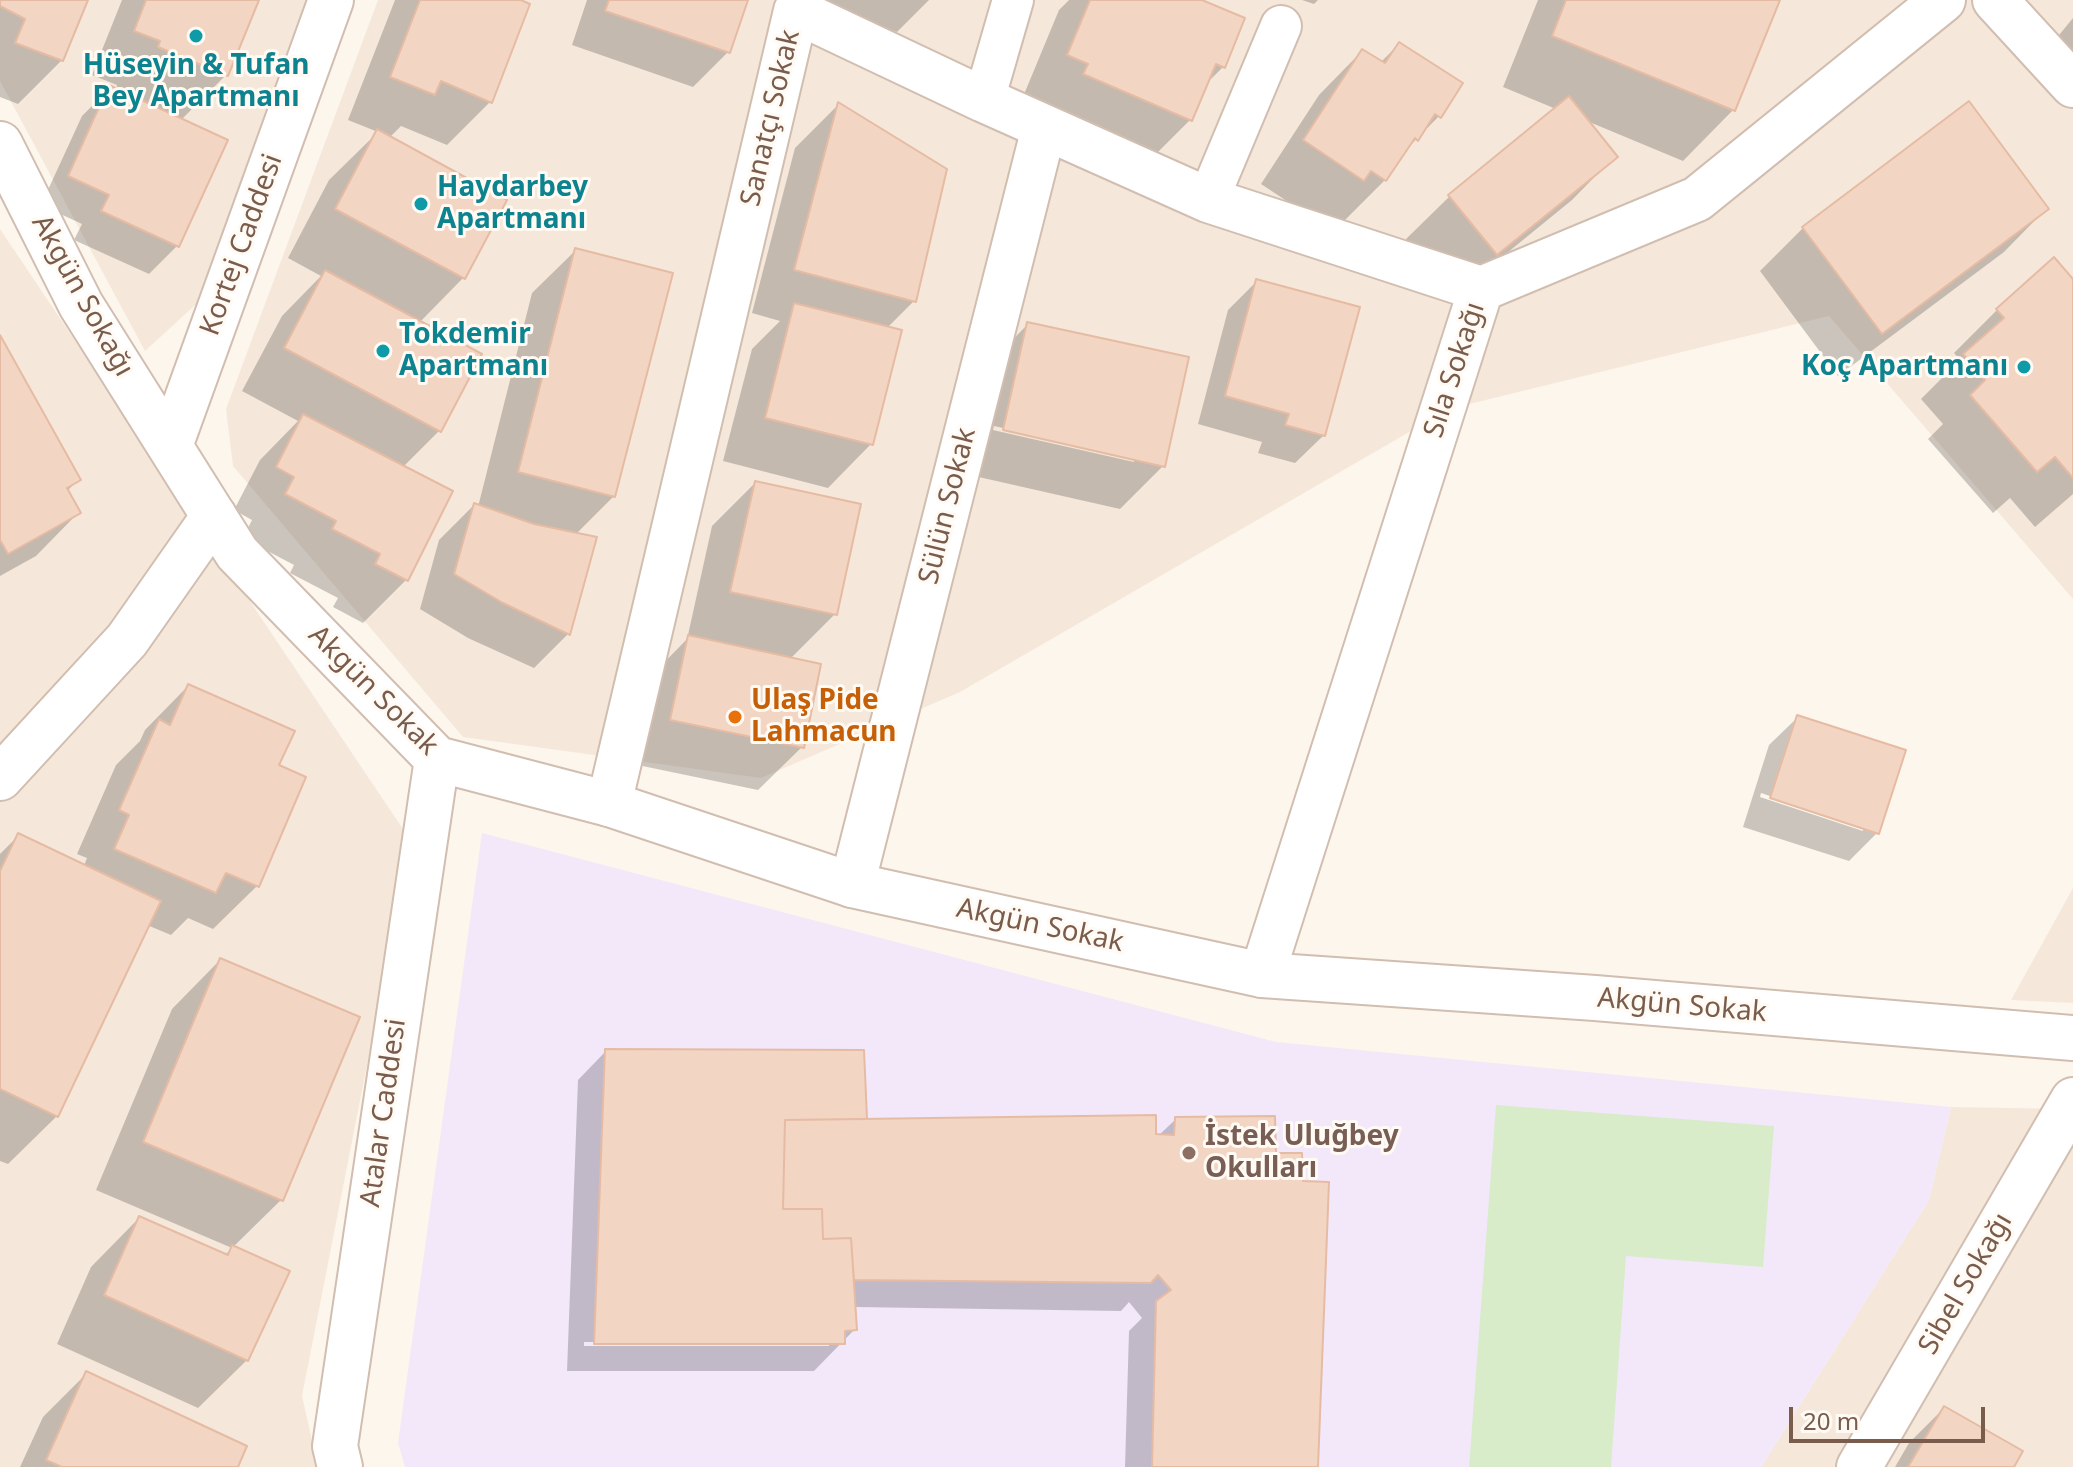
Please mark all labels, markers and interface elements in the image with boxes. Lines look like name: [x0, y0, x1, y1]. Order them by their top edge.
street label: Sanatçı Sokak: [734, 26, 808, 210]
marker: Hüseyin & Tufan Bey Apartmanı: [187, 27, 205, 45]
place label: Hüseyin & Tufan Bey Apartmanı: [83, 49, 309, 115]
street label: Kortej Caddesi: [194, 150, 290, 340]
place label: Haydarbey Apartmanı: [437, 171, 588, 237]
marker: Haydarbey Apartmanı: [412, 195, 430, 213]
street label: Akgün Sokağı: [24, 209, 140, 383]
street label: Sıla Sokağı: [1417, 298, 1493, 442]
place label: Tokdemir Apartmanı: [399, 318, 548, 384]
marker: Tokdemir Apartmanı: [374, 342, 392, 360]
place label: Koç Apartmanı: [1801, 350, 2008, 384]
marker: Koç Apartmanı: [2015, 358, 2033, 376]
street label: Sülün Sokak: [912, 424, 984, 588]
street label: Akgün Sokak: [301, 619, 445, 763]
place label: Ulaş Pide Lahmacun: [751, 684, 897, 750]
marker: Ulaş Pide Lahmacun: [726, 708, 744, 726]
street label: Akgün Sokak: [953, 892, 1127, 960]
street label: Akgün Sokak: [1596, 982, 1768, 1030]
street label: Atalar Caddesi: [354, 1017, 414, 1209]
place label: İstek Uluğbey Okulları: [1205, 1120, 1399, 1186]
marker: İstek Uluğbey Okulları: [1180, 1144, 1198, 1162]
street label: Sibel Sokağı: [1912, 1207, 2020, 1361]
scale bar: [1793, 1391, 1989, 1441]
text: 20 m: [1803, 1404, 1859, 1437]

